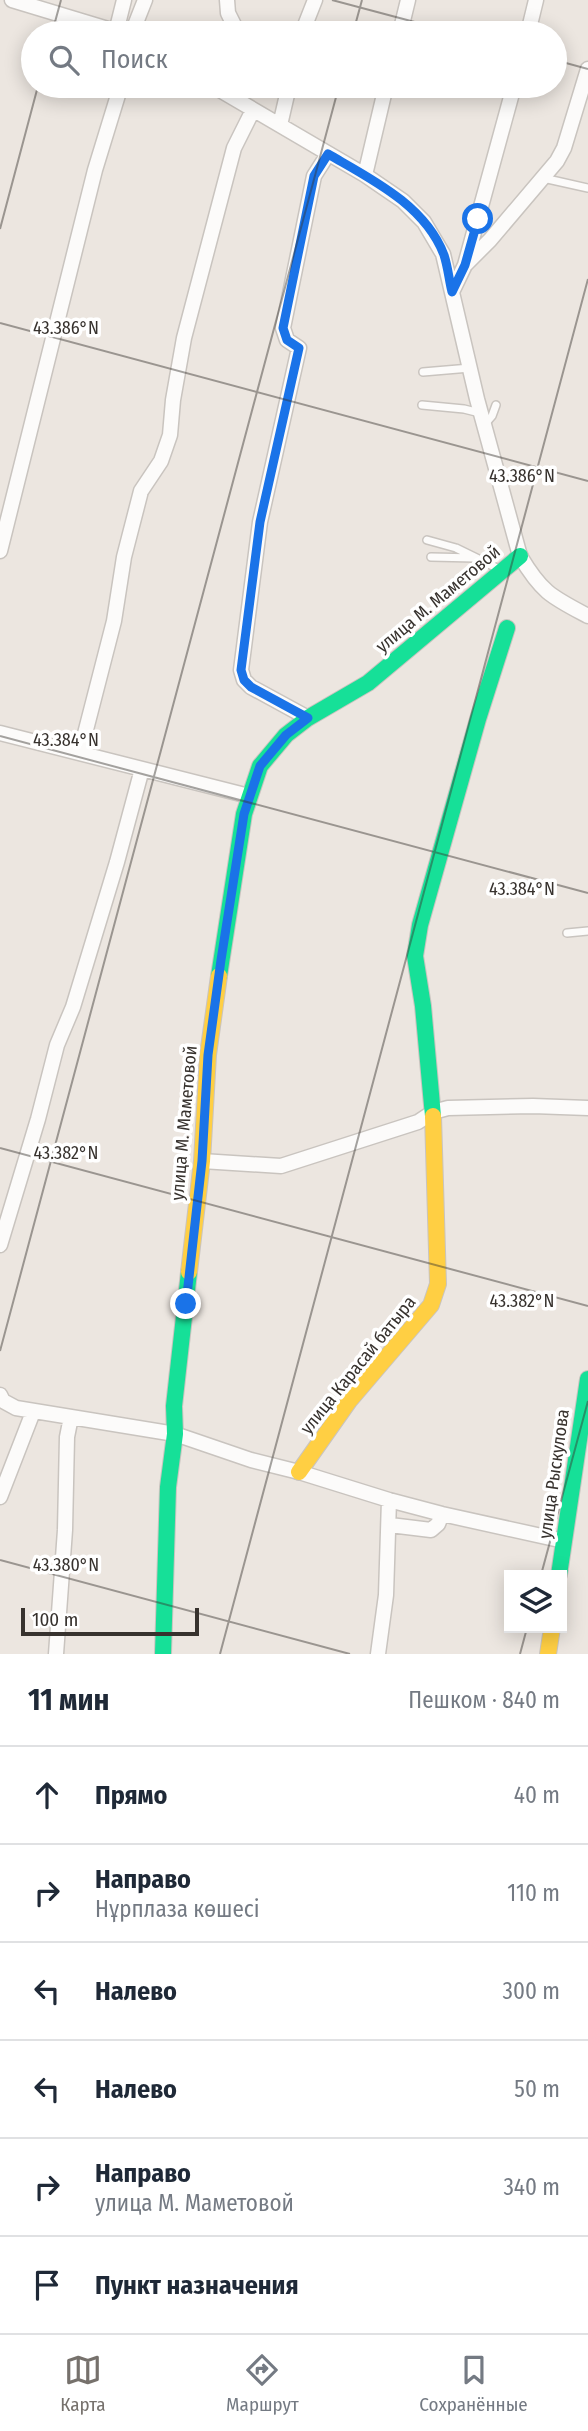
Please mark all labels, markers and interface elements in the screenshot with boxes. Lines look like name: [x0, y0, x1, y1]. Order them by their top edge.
search box: [21, 21, 567, 98]
icon: search: [45, 41, 83, 79]
text: Поиск: [101, 44, 168, 75]
route start: [462, 203, 493, 234]
text: 43.386°N: [33, 317, 99, 339]
text: 43.386°N: [489, 465, 555, 487]
street label: улица М. Маметовой: [371, 541, 505, 657]
text: 43.384°N: [33, 729, 99, 751]
text: 43.384°N: [489, 878, 555, 900]
street label: улица М. Маметовой: [166, 1045, 202, 1201]
text: 43.382°N: [34, 1142, 98, 1164]
route end: [170, 1288, 201, 1319]
text: 43.382°N: [490, 1290, 554, 1312]
street label: улица Карасай батыра: [296, 1291, 421, 1438]
street label: улица Рыскулова: [534, 1408, 574, 1540]
text: 43.380°N: [33, 1554, 99, 1576]
map controls: [504, 1570, 567, 1633]
button: layers: [504, 1570, 567, 1633]
scale bar: [21, 1605, 200, 1637]
text: 100 m: [32, 1608, 78, 1631]
text: 11 мин: [28, 1682, 109, 1718]
text: Пешком · 840 m: [408, 1686, 560, 1714]
icon: ahead: [28, 1776, 66, 1814]
text: Прямо: [95, 1780, 167, 1811]
text: 40 m: [514, 1781, 560, 1809]
text: Направо: [95, 1864, 191, 1895]
icon: right: [28, 1874, 66, 1912]
text: 110 m: [507, 1879, 560, 1907]
text: Нұрплаза көшесі: [95, 1895, 259, 1923]
icon: left: [28, 1972, 66, 2010]
text: Налево: [95, 1976, 177, 2007]
text: 300 m: [503, 1977, 560, 2005]
icon: left: [28, 2070, 66, 2108]
text: Налево: [95, 2074, 177, 2105]
text: 50 m: [514, 2075, 560, 2103]
text: Направо: [95, 2158, 191, 2189]
icon: right: [28, 2168, 66, 2206]
text: 340 m: [504, 2173, 560, 2201]
text: улица М. Маметовой: [95, 2189, 294, 2217]
icon: arrive: [28, 2266, 66, 2304]
text: Пункт назначения: [95, 2270, 299, 2301]
tab: Карта: [60, 2351, 106, 2416]
tab: Маршрут: [226, 2351, 299, 2416]
tab: Сохранённые: [419, 2351, 528, 2416]

